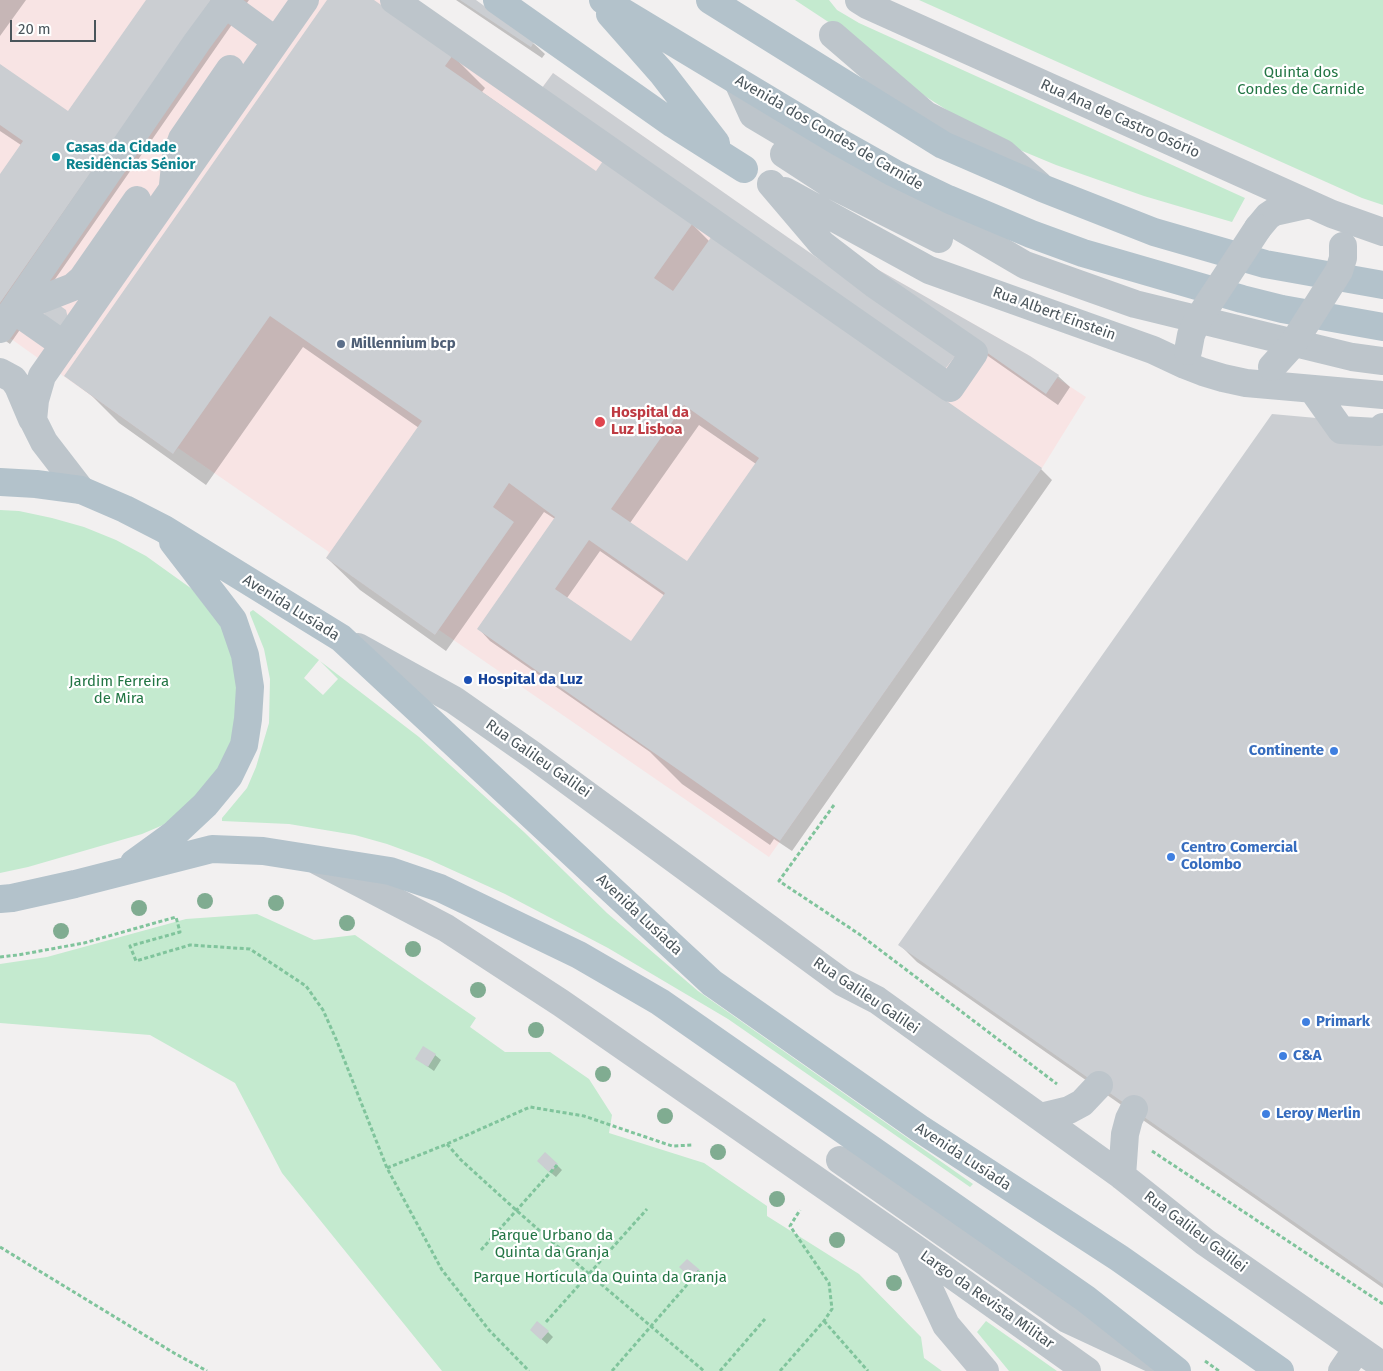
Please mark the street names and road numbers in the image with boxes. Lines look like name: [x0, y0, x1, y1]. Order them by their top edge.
street label: Avenida dos Condes de Carnide: [732, 72, 926, 194]
street label: Rua Ana de Castro Osório: [1038, 76, 1202, 162]
street label: Rua Albert Einstein: [990, 283, 1118, 345]
street label: Avenida Lusíada: [239, 571, 343, 645]
street label: Rua Galileu Galilei: [482, 716, 594, 802]
street label: Avenida Lusíada: [592, 871, 686, 959]
street label: Rua Galileu Galilei: [810, 954, 922, 1038]
street label: Avenida Lusíada: [912, 1119, 1014, 1195]
street label: Rua Galileu Galilei: [1140, 1187, 1250, 1277]
street label: Largo da Revista Militar: [917, 1247, 1057, 1353]

